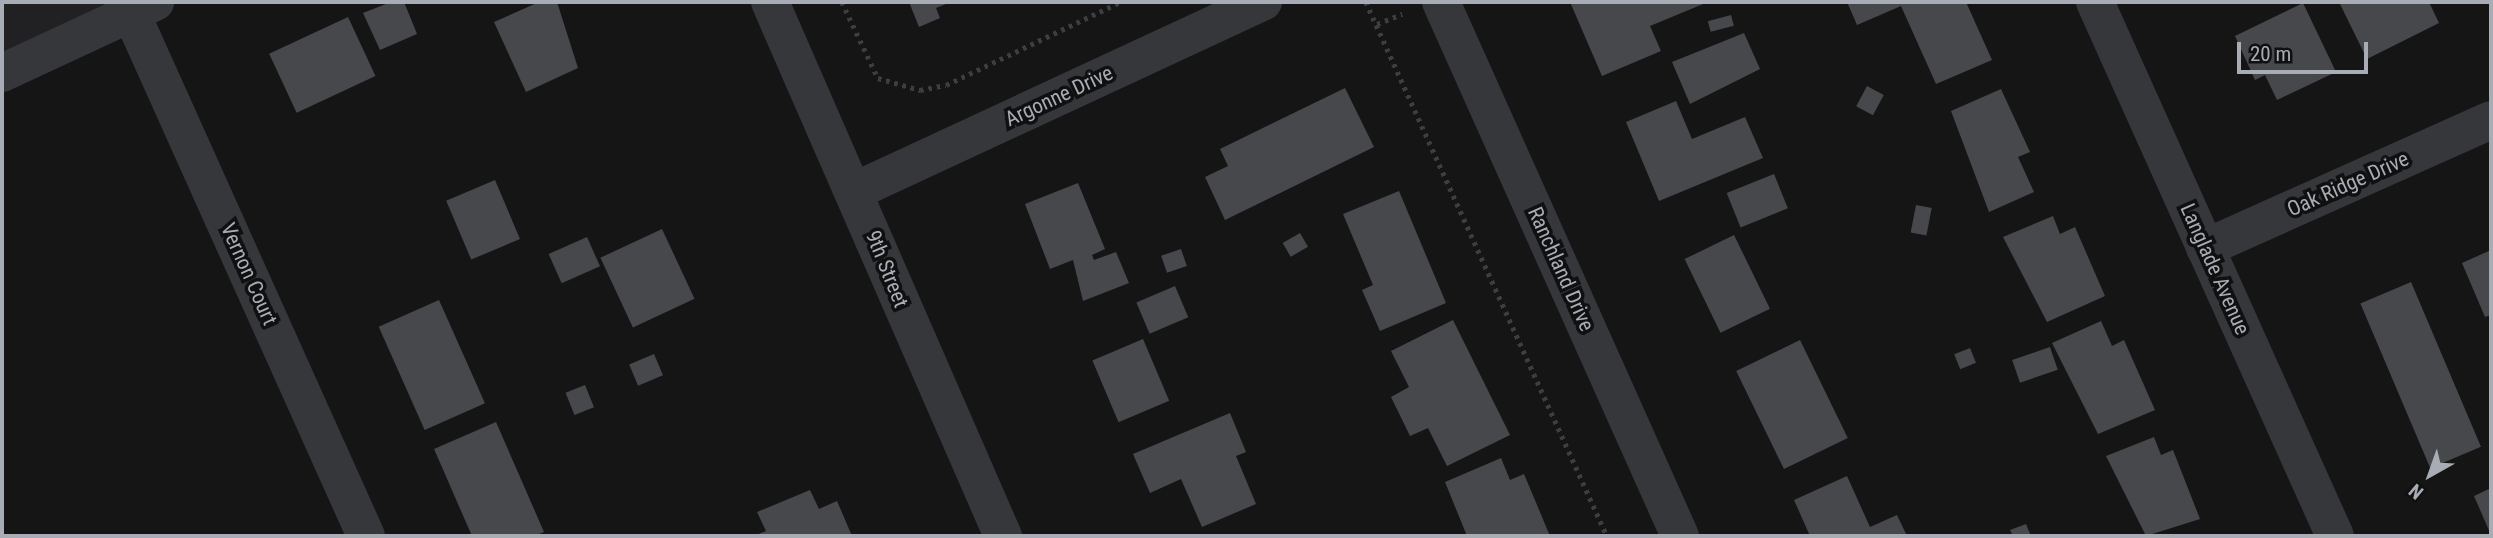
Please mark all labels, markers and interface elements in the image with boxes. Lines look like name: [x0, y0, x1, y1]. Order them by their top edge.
scale bar: [2241, 28, 2372, 72]
text: 20 m: [2250, 42, 2291, 66]
street label: Argonne Drive: [1001, 60, 1117, 132]
street label: Oak Ridge Drive: [2283, 146, 2413, 222]
street label: Langlade Avenue: [2175, 199, 2255, 339]
street label: Ranchland Drive: [1522, 203, 1600, 335]
street label: Vernon Court: [215, 219, 283, 329]
street label: 9th Street: [860, 227, 914, 311]
north arrow: [2395, 440, 2465, 510]
text: N: [2404, 479, 2428, 504]

